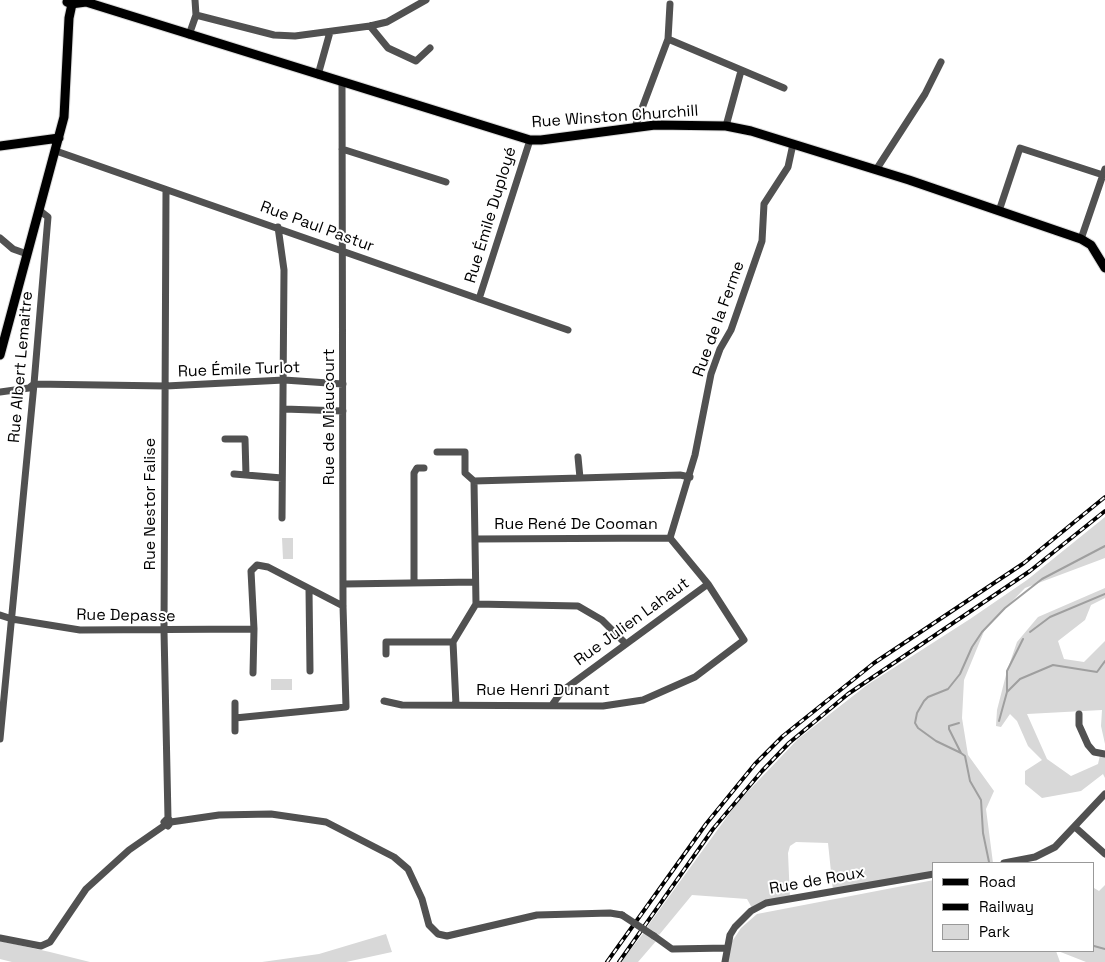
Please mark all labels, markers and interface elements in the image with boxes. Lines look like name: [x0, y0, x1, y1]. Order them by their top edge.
street label: Rue Winston Churchill: [531, 102, 699, 132]
street label: Rue Émile Duployé: [461, 145, 521, 285]
street label: Rue Paul Pastur: [257, 198, 377, 256]
street label: Rue de la Ferme: [689, 258, 749, 380]
street label: Rue Albert Lemaitre: [5, 290, 37, 444]
street label: Rue de Miaucourt: [320, 349, 340, 485]
street label: Rue Émile Turlot: [177, 358, 301, 382]
street label: Rue Nestor Falise: [141, 438, 161, 570]
street label: Rue René De Cooman: [494, 515, 658, 535]
street label: Rue Julien Lahaut: [571, 574, 693, 670]
street label: Rue Depasse: [76, 606, 176, 626]
street label: Rue Henri Dunant: [476, 681, 610, 701]
legend: [932, 862, 1095, 952]
street label: Rue de Roux: [768, 863, 866, 899]
text: Road: [979, 872, 1016, 891]
text: Railway: [979, 897, 1034, 916]
text: Park: [979, 922, 1010, 941]

